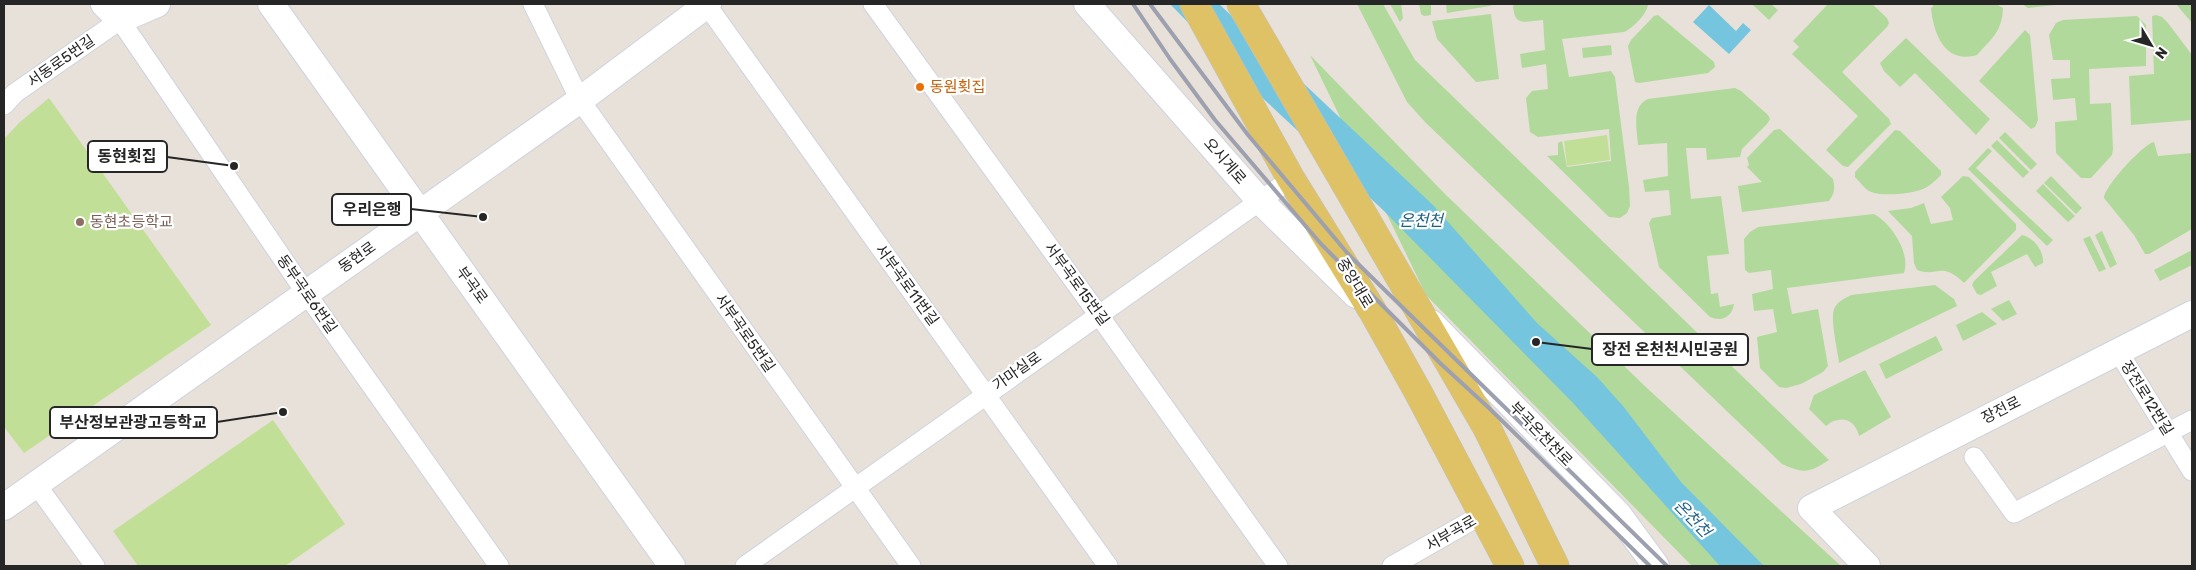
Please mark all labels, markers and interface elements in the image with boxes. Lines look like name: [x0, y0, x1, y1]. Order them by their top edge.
north arrow: [2126, 20, 2176, 70]
street label: 서동로5번길: [24, 31, 98, 91]
text: N: [2151, 43, 2171, 62]
place label: 동원횟집: [930, 78, 985, 96]
marker: 동원횟집: [914, 81, 926, 93]
street label: 오시게로: [1200, 134, 1250, 188]
callout: 동현횟집: [88, 141, 167, 172]
text: 동현횟집: [98, 147, 156, 166]
callout: 우리은행: [332, 194, 411, 225]
text: 우리은행: [343, 200, 401, 219]
water label: 온천천: [1399, 211, 1445, 230]
place label: 동현초등학교: [90, 213, 173, 231]
marker: 동현초등학교: [74, 216, 86, 228]
street label: 동현로: [335, 238, 379, 276]
street label: 서부곡로15번길: [1041, 239, 1113, 329]
street label: 서부곡로11번길: [872, 241, 942, 329]
street label: 동부곡로6번길: [273, 251, 341, 337]
street label: 중앙대로: [1333, 255, 1377, 311]
street label: 부곡로: [453, 263, 491, 307]
street label: 서부곡로5번길: [711, 290, 779, 376]
callout: 장전 온천천시민공원: [1592, 334, 1748, 365]
text: 장전 온천천시민공원: [1602, 340, 1738, 359]
street label: 가마실로: [989, 348, 1045, 394]
street label: 장전로12번길: [2117, 358, 2177, 438]
street label: 장전로: [1978, 393, 2024, 427]
street label: 부곡온천천로: [1506, 398, 1576, 470]
callout: 부산정보관광고등학교: [50, 407, 217, 438]
text: 부산정보관광고등학교: [59, 413, 207, 432]
water label: 온천천: [1670, 496, 1716, 542]
street label: 서부곡로: [1423, 511, 1479, 555]

